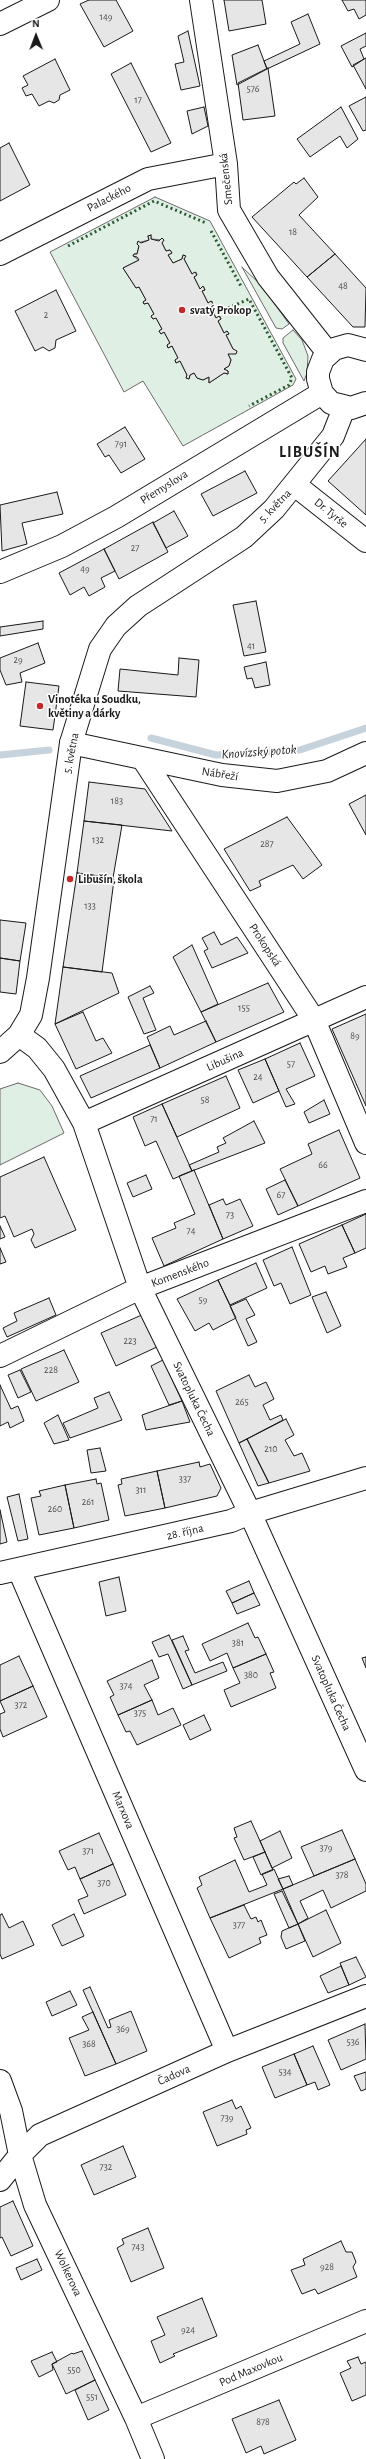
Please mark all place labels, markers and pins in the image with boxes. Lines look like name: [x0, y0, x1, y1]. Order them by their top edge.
place label: svatý Prokop: [190, 303, 251, 317]
marker: svatý Prokop: [177, 305, 187, 315]
place label: Vinotéka u Soudku, květiny a dárky: [48, 692, 141, 720]
marker: Vinotéka u Soudku, květiny a dárky: [35, 701, 45, 711]
place label: Libušín, škola: [78, 872, 143, 886]
marker: Libušín, škola: [65, 874, 75, 884]

